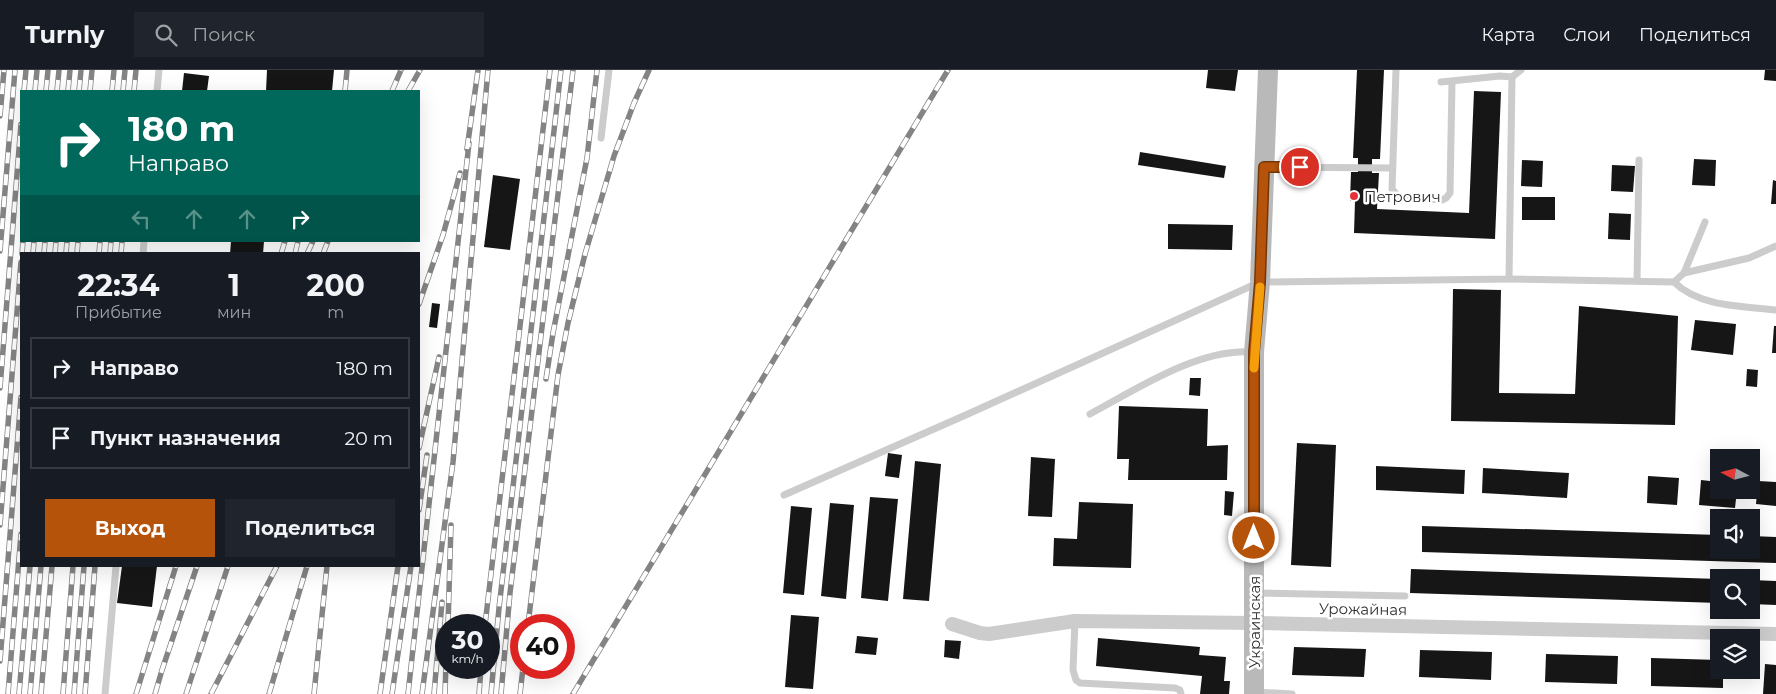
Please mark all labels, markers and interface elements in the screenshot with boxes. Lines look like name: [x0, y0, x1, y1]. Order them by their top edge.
search box: [134, 12, 484, 57]
text: Turnly: [25, 20, 104, 49]
icon: search: [152, 21, 180, 49]
text: Поиск: [192, 23, 255, 46]
text: Карта: [1481, 24, 1535, 46]
text: Слои: [1563, 24, 1611, 46]
text: Поделиться: [1639, 24, 1751, 46]
text: 180 m: [128, 107, 235, 150]
icon: right: [45, 110, 110, 175]
pin: [1279, 146, 1321, 188]
text: Направо: [128, 150, 229, 177]
icon: arrive: [1286, 153, 1314, 181]
place label: Петрович: [1364, 187, 1441, 206]
marker: Петрович: [1348, 190, 1360, 202]
icon: left: [127, 205, 155, 233]
icon: ahead: [180, 205, 208, 233]
icon: ahead: [233, 205, 261, 233]
icon: right: [286, 205, 314, 233]
text: 22:34: [78, 267, 159, 304]
text: 1: [228, 267, 240, 304]
text: 200: [306, 267, 365, 304]
text: Прибытие: [75, 303, 162, 322]
text: мин: [217, 303, 251, 322]
text: m: [327, 303, 344, 322]
icon: right: [47, 354, 75, 382]
text: Направо: [90, 357, 179, 380]
text: 180 m: [336, 357, 393, 380]
icon: arrive: [47, 424, 75, 452]
text: Пункт назначения: [90, 427, 281, 450]
text: 20 m: [345, 427, 393, 450]
north arrow: [1710, 449, 1760, 499]
map controls: [1710, 449, 1760, 679]
button: Выход: [45, 499, 215, 557]
button: Поделиться: [225, 499, 395, 557]
button: sound: [1710, 509, 1760, 559]
position arrow: [1227, 511, 1279, 563]
button: search: [1710, 569, 1760, 619]
street label: Украинская: [1245, 576, 1264, 668]
street label: Урожайная: [1319, 599, 1407, 619]
speed limit sign: 40: [510, 614, 575, 679]
text: 30: [452, 625, 483, 655]
button: layers: [1710, 629, 1760, 679]
text: km/h: [451, 651, 484, 666]

